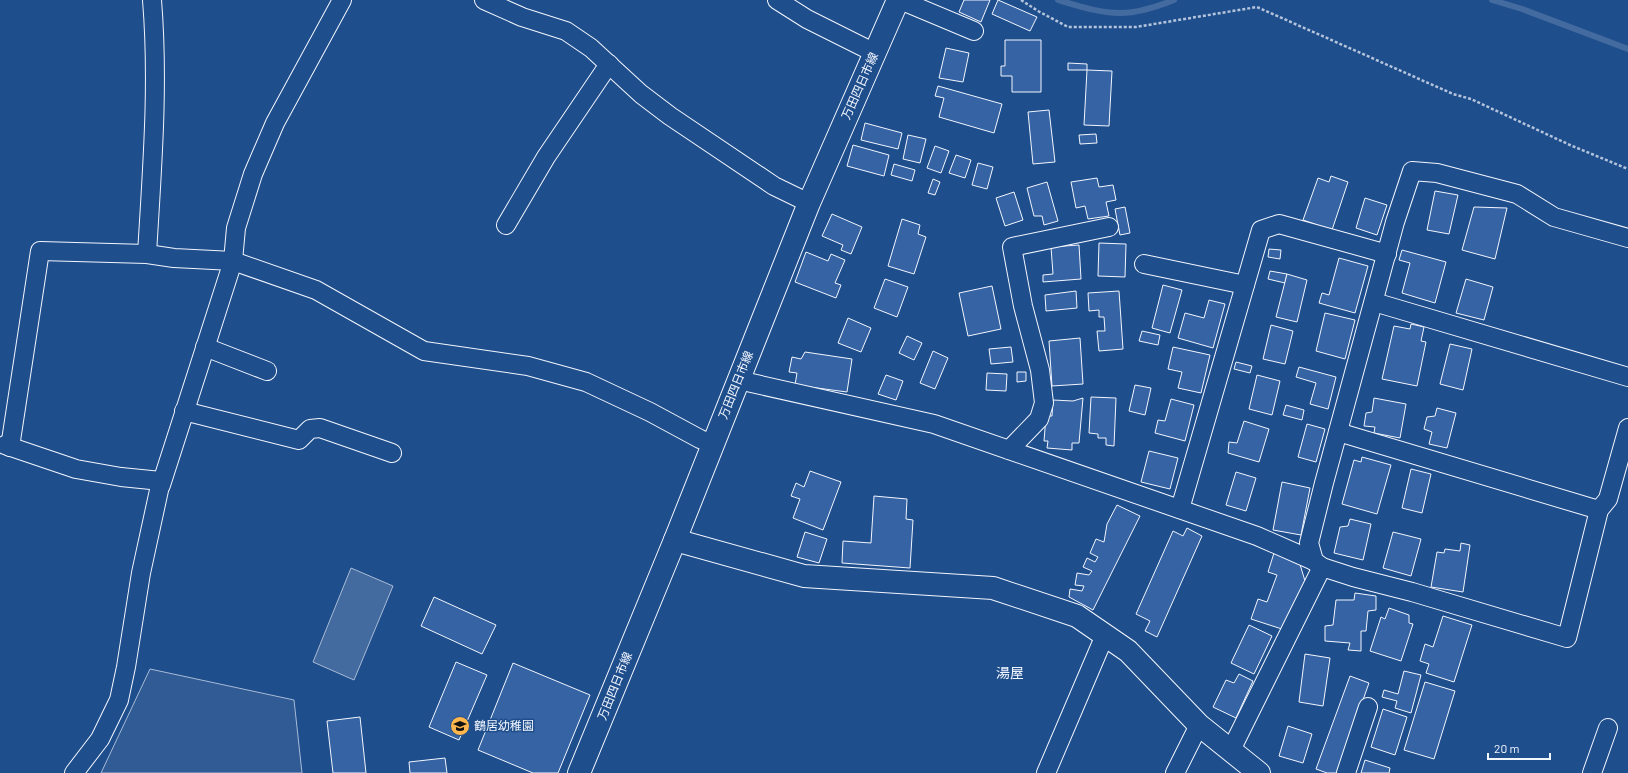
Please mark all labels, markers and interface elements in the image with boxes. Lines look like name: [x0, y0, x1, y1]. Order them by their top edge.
street label: 万田四日市線: [838, 50, 880, 121]
street label: 万田四日市線: [715, 349, 755, 421]
street label: 万田四日市線: [594, 650, 634, 722]
district label: 湯屋: [996, 664, 1024, 681]
school or university icon: 鶴居幼稚園: [449, 715, 471, 737]
place label: 鶴居幼稚園: [474, 718, 534, 732]
scale bar: [1488, 735, 1550, 761]
text: 20 m: [1494, 741, 1520, 755]

